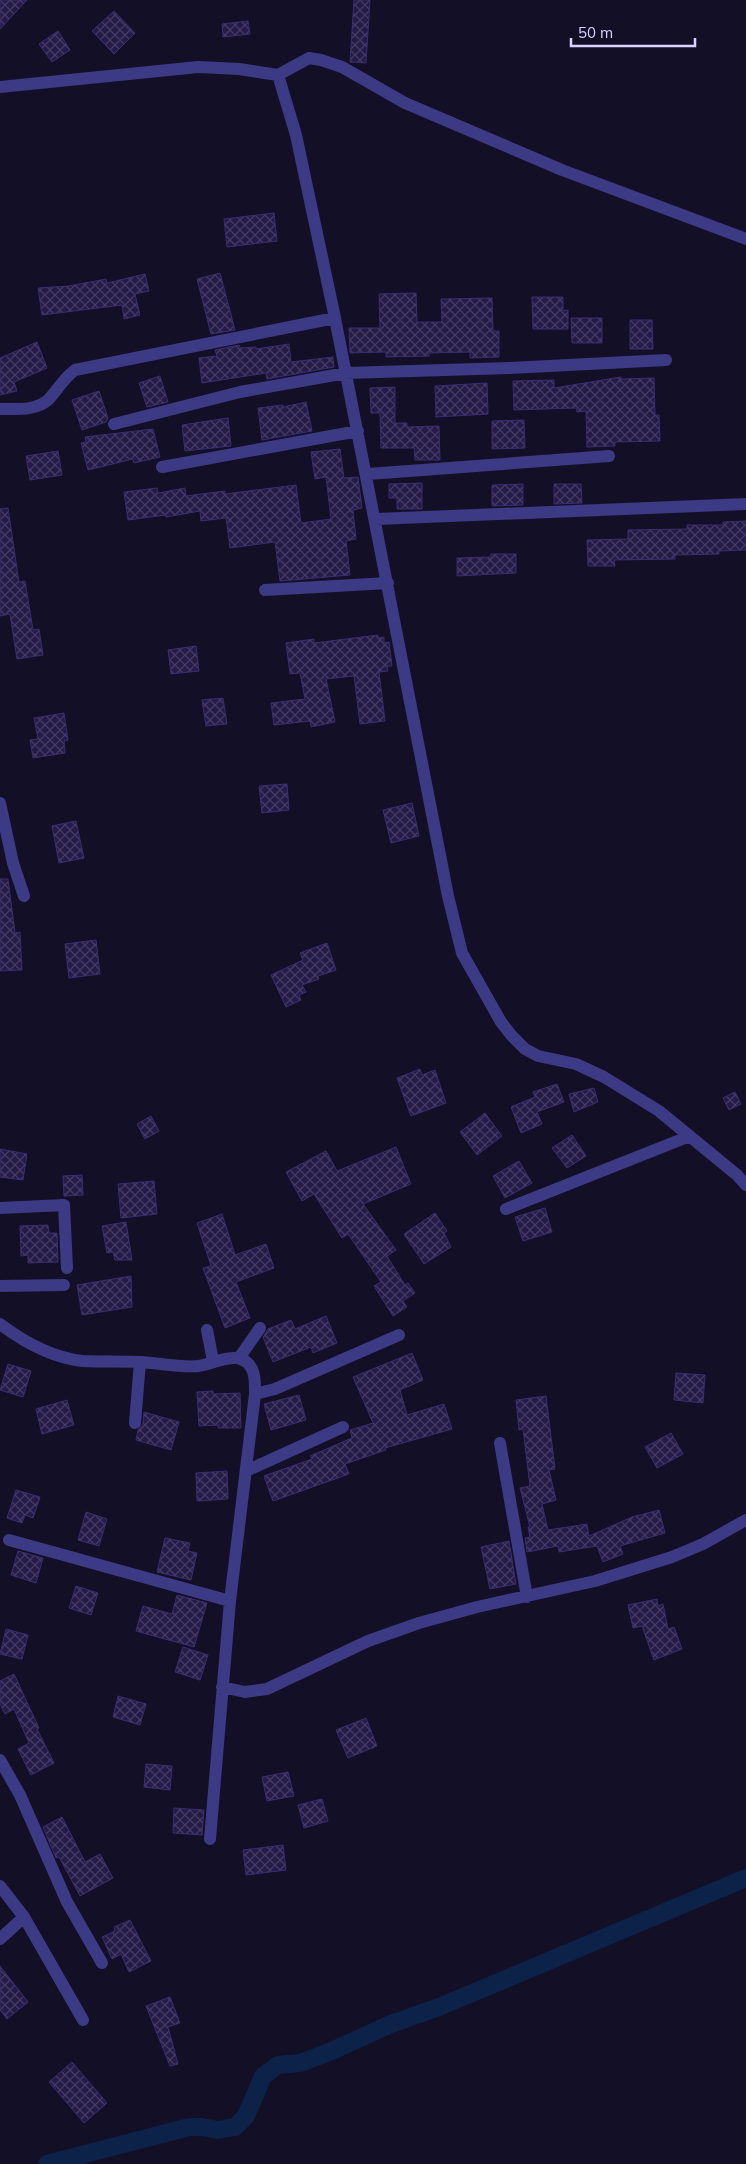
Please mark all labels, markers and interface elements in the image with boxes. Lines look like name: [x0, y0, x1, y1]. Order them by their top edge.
scale bar: [571, 15, 695, 47]
text: 50 m: [578, 23, 613, 42]

